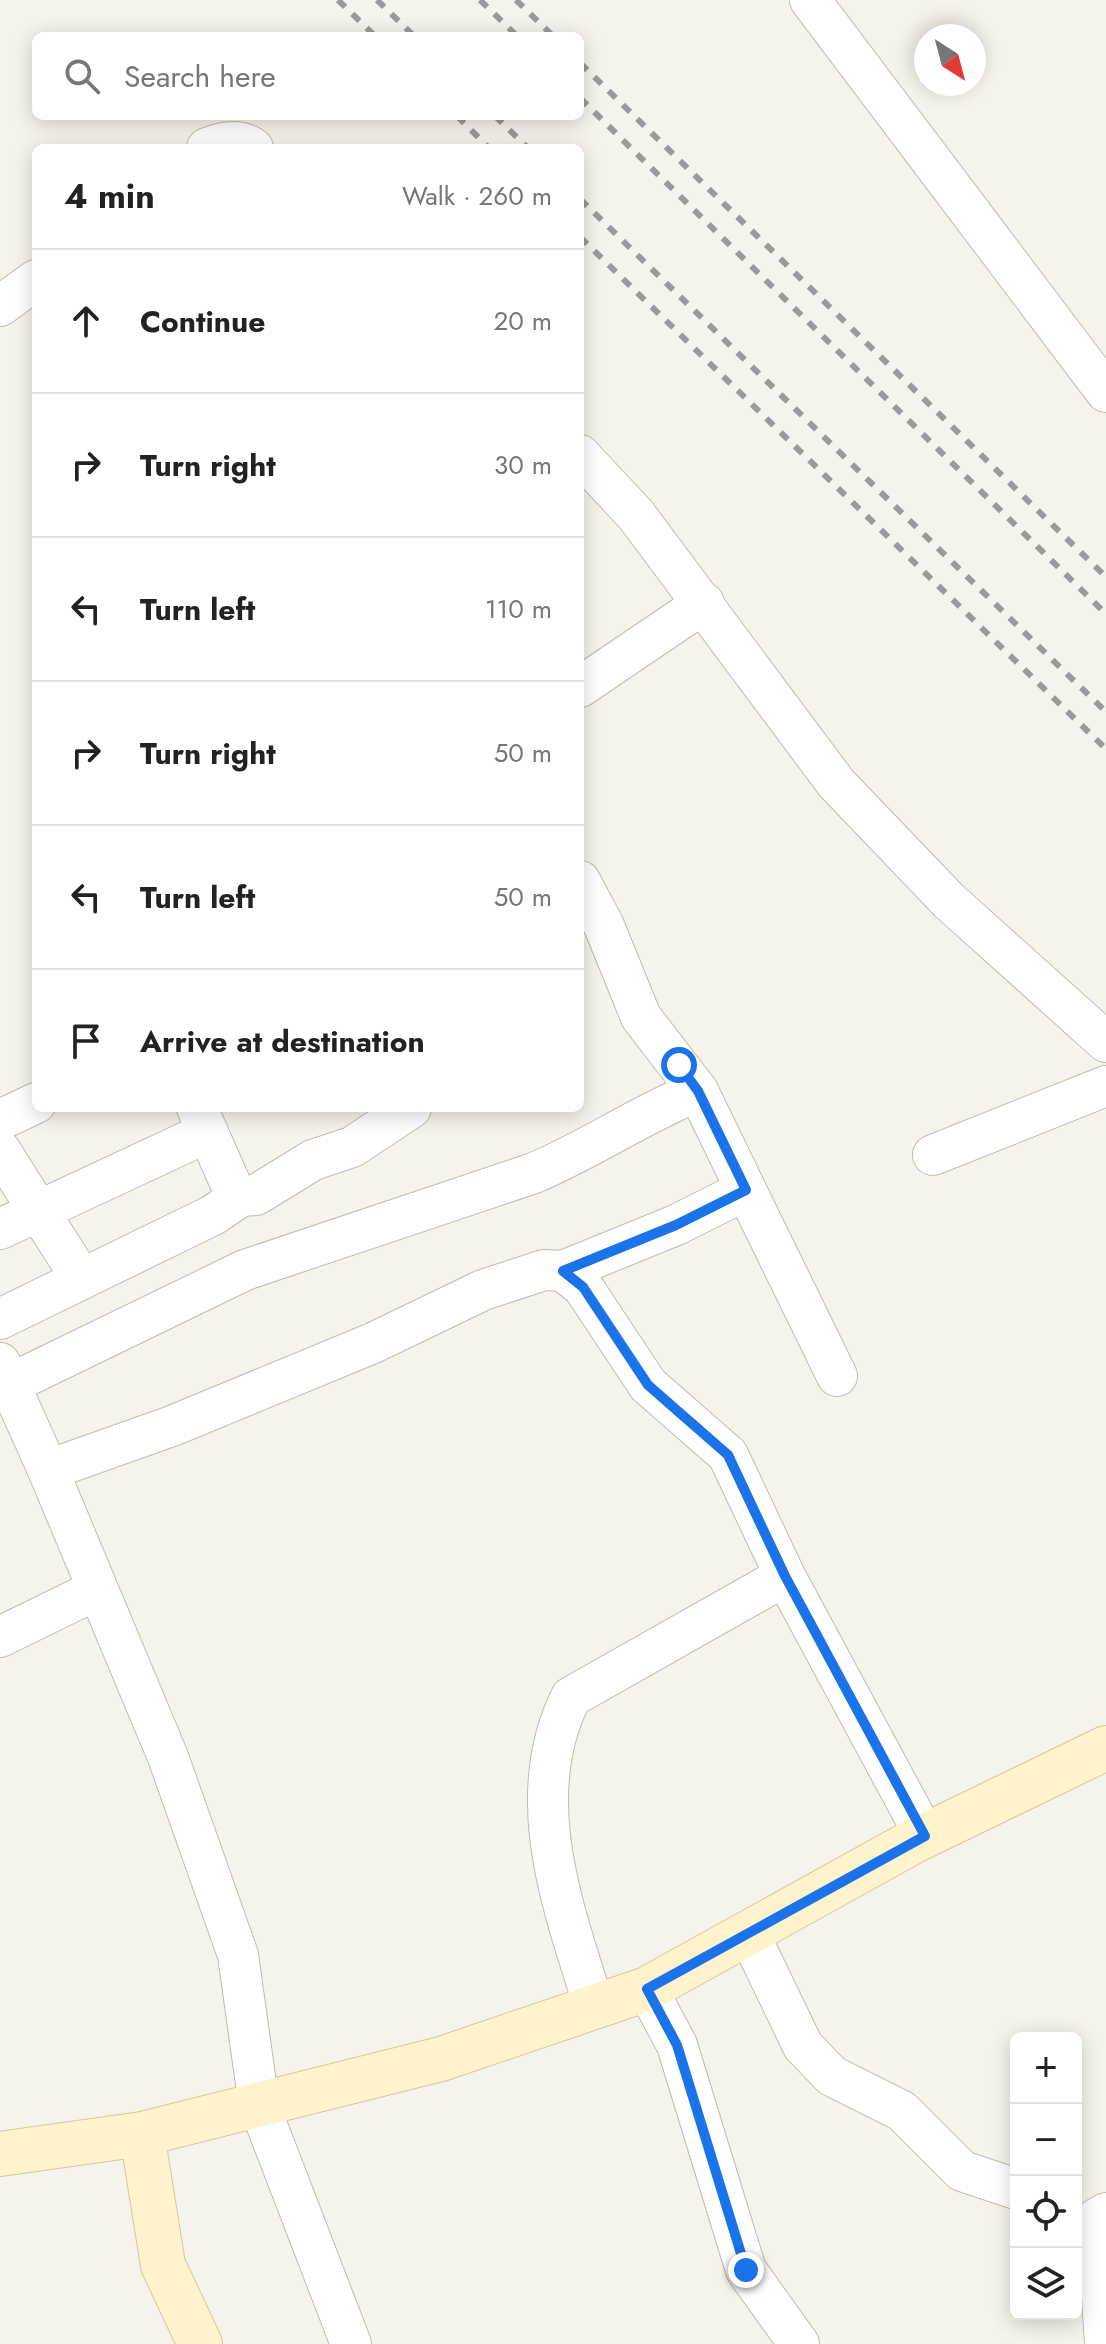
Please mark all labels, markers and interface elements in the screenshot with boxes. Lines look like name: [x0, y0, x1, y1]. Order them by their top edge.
north arrow: [914, 24, 986, 96]
search box: [32, 32, 584, 120]
icon: search: [60, 54, 104, 98]
text: Search here: [124, 55, 276, 98]
text: 4 min: [64, 172, 155, 221]
text: Walk · 260 m: [402, 177, 552, 215]
icon: ahead: [64, 299, 108, 343]
text: Continue: [140, 300, 266, 343]
text: 20 m: [494, 302, 552, 340]
icon: right: [64, 443, 108, 487]
text: Turn right: [140, 444, 276, 487]
text: 30 m: [494, 446, 552, 484]
icon: left: [64, 587, 108, 631]
text: Turn left: [140, 588, 255, 631]
text: 110 m: [485, 590, 552, 628]
icon: right: [64, 731, 108, 775]
text: Turn right: [140, 732, 276, 775]
text: 50 m: [494, 734, 552, 772]
icon: left: [64, 875, 108, 919]
text: Turn left: [140, 876, 255, 919]
text: 50 m: [494, 878, 552, 916]
icon: arrive: [64, 1019, 108, 1063]
text: Arrive at destination: [140, 1020, 425, 1063]
route start: [661, 1047, 697, 1083]
map controls: [1010, 2032, 1082, 2320]
button: +: [1010, 2032, 1082, 2104]
button: −: [1010, 2104, 1082, 2176]
button: locate: [1010, 2176, 1082, 2248]
button: layers: [1010, 2248, 1082, 2320]
route end: [728, 2252, 764, 2288]

